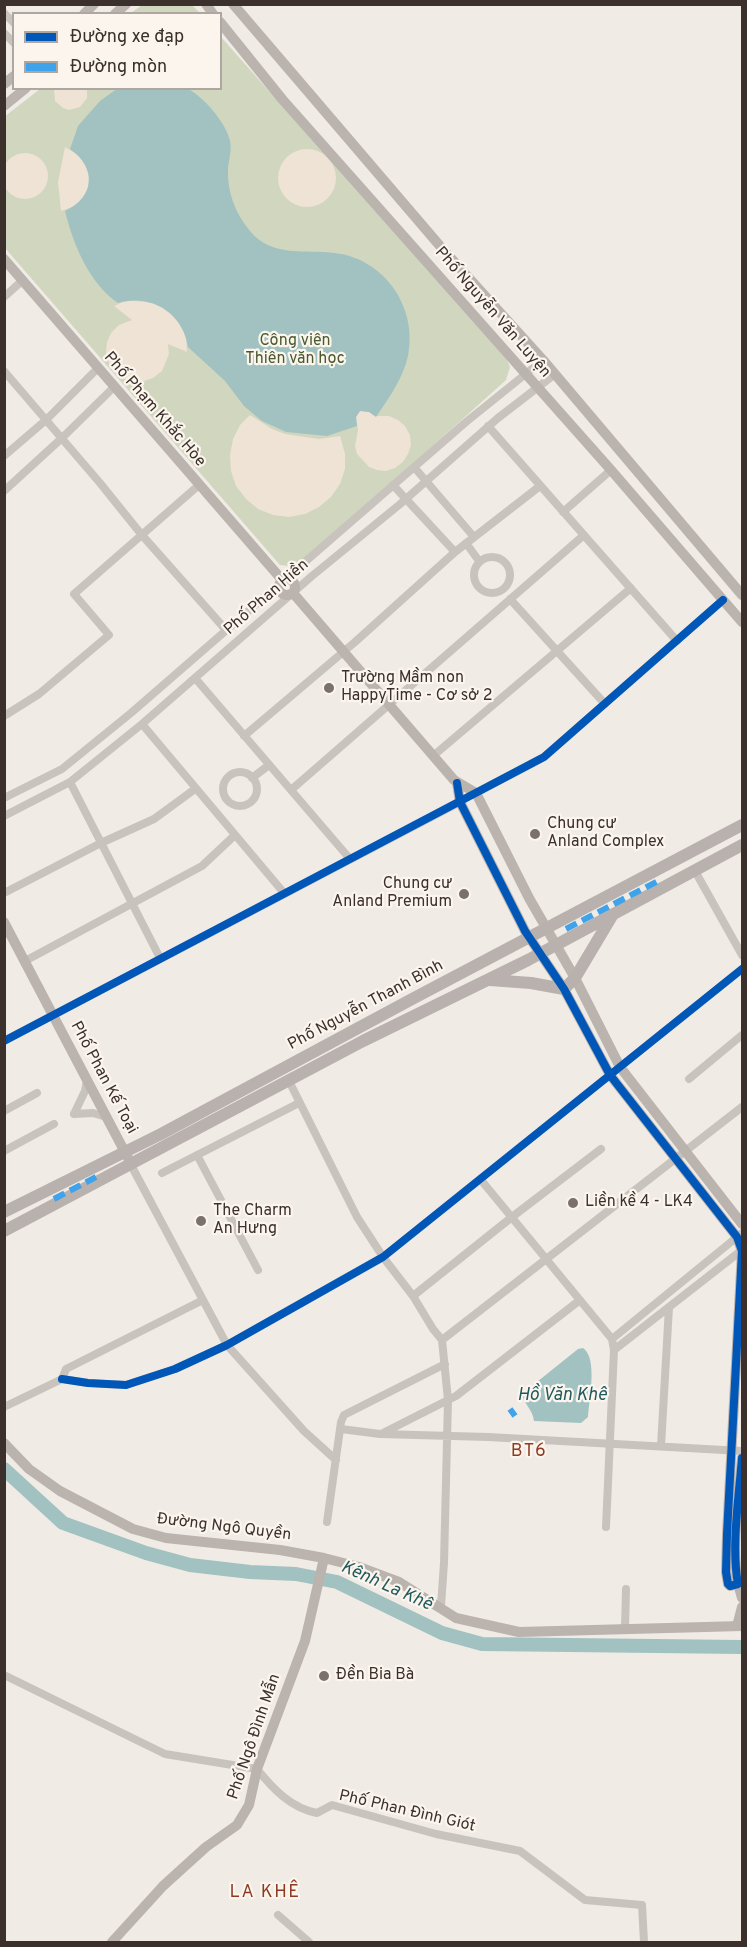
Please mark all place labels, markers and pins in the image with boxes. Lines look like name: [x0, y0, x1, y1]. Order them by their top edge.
place label: Trường Mầm non HappyTime - Cơ sở 2: [341, 669, 492, 707]
marker: Trường Mầm non HappyTime - Cơ sở 2: [322, 681, 336, 695]
place label: Chung cư Anland Complex: [547, 815, 664, 853]
marker: Chung cư Anland Complex: [528, 827, 542, 841]
place label: Chung cư Anland Premium: [332, 875, 452, 913]
marker: Chung cư Anland Premium: [457, 887, 471, 901]
place label: Liền kề 4 - LK4: [585, 1193, 693, 1213]
marker: Liền kề 4 - LK4: [566, 1196, 580, 1210]
place label: The Charm An Hưng: [213, 1202, 292, 1240]
marker: The Charm An Hưng: [194, 1214, 208, 1228]
place label: Đền Bia Bà: [336, 1666, 414, 1686]
marker: Đền Bia Bà: [317, 1669, 331, 1683]

